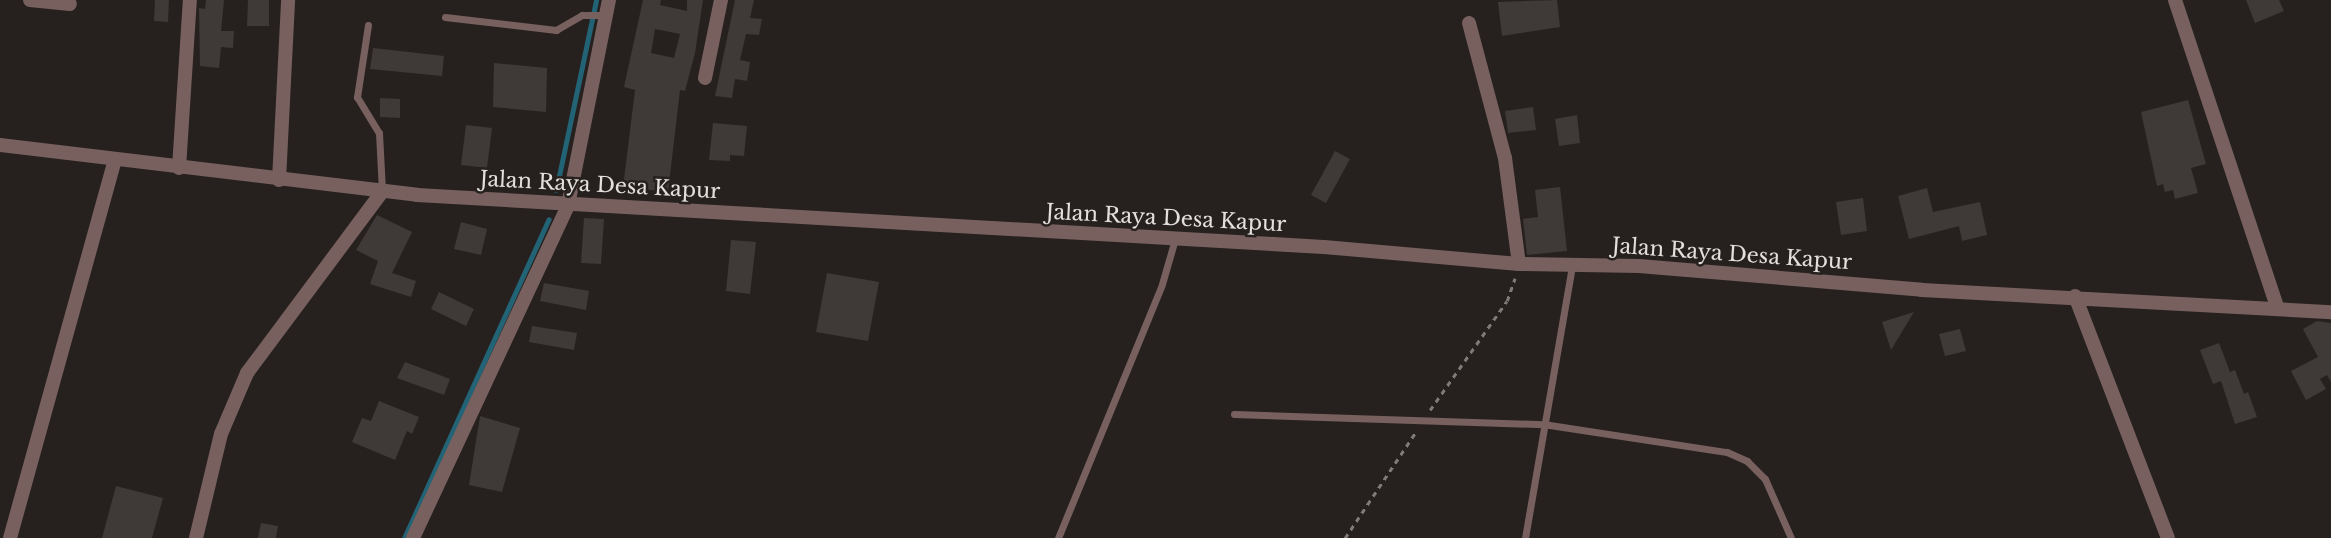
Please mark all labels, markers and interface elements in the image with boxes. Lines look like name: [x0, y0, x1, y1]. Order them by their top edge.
street label: Jalan Raya Desa Kapur: [479, 166, 721, 204]
street label: Jalan Raya Desa Kapur: [1045, 199, 1287, 237]
street label: Jalan Raya Desa Kapur: [1611, 233, 1853, 275]

